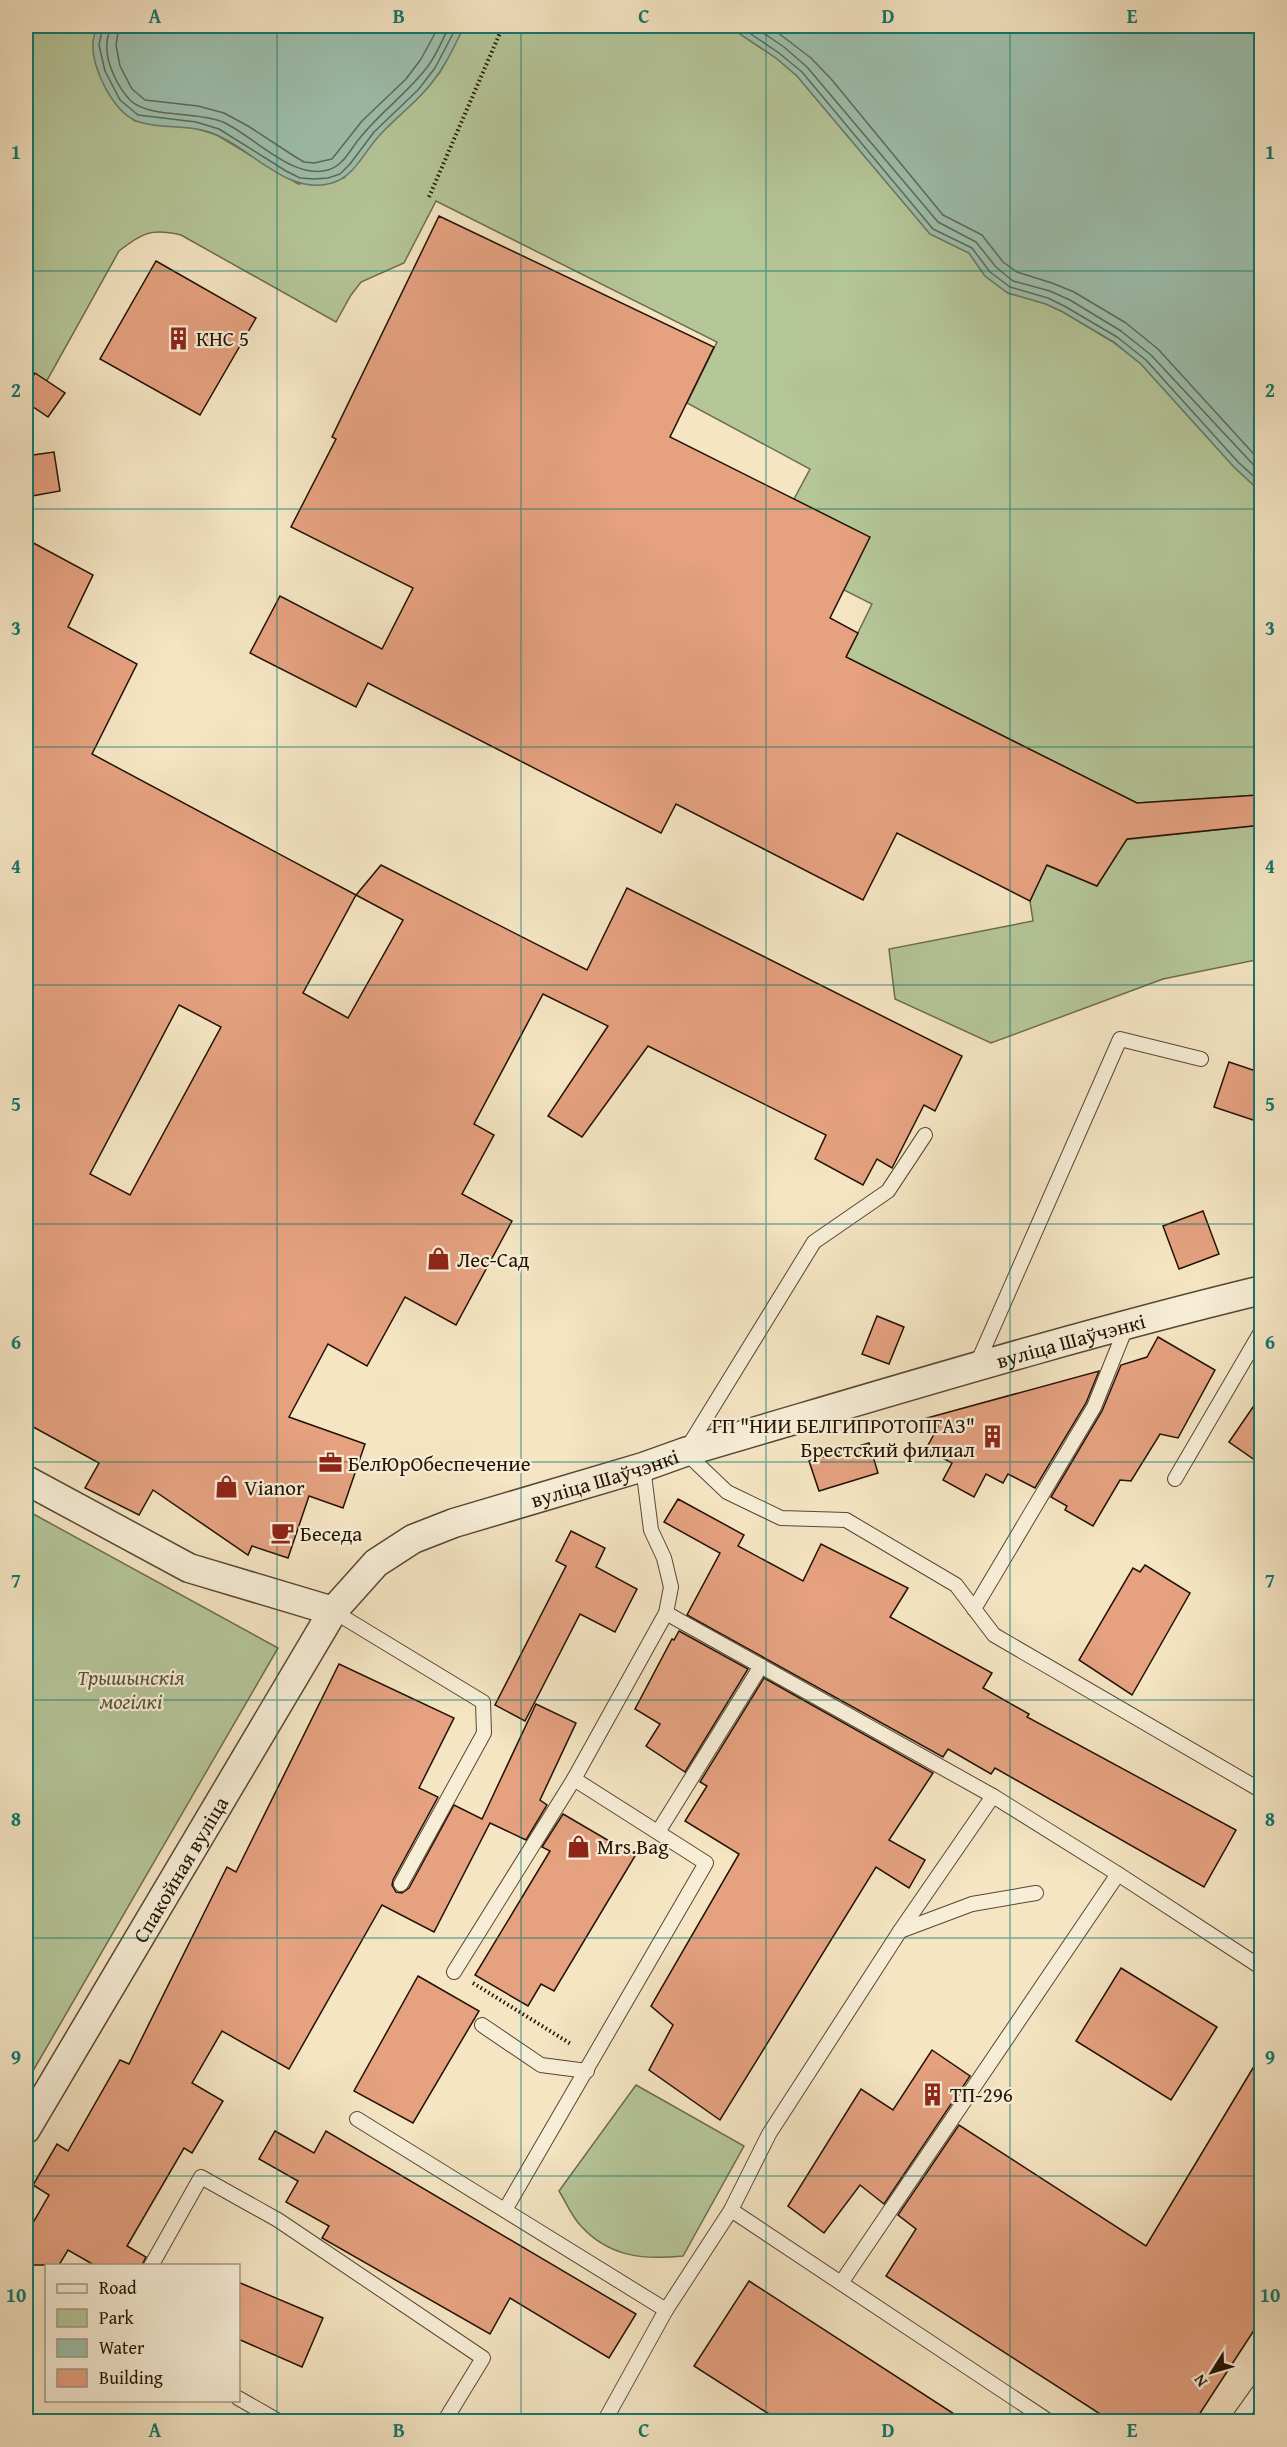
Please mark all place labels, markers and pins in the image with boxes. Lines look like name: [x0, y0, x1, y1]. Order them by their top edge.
place label: КНС 5: [196, 323, 249, 354]
building icon: КНС 5: [165, 325, 191, 351]
place label: Лес-Сад: [457, 1244, 530, 1275]
shop icon: Лес-Сад: [426, 1246, 452, 1272]
place label: ГП "НИИ БЕЛГИПРОТОПГАЗ" Брестский филиал: [712, 1410, 975, 1465]
building icon: ГП "НИИ БЕЛГИПРОТОПГАЗ" Брестский филиал: [980, 1424, 1006, 1450]
place label: БелЮрОбеспечение: [348, 1448, 531, 1479]
office icon: БелЮрОбеспечение: [317, 1450, 343, 1476]
place label: Vianor: [244, 1472, 305, 1503]
shop icon: Vianor: [213, 1474, 239, 1500]
place label: Беседа: [300, 1518, 362, 1549]
cafe icon: Беседа: [269, 1520, 295, 1546]
place label: Mrs.Bag: [597, 1831, 669, 1862]
shop icon: Mrs.Bag: [566, 1833, 592, 1859]
place label: ТП-296: [950, 2079, 1013, 2110]
building icon: ТП-296: [919, 2081, 945, 2107]

